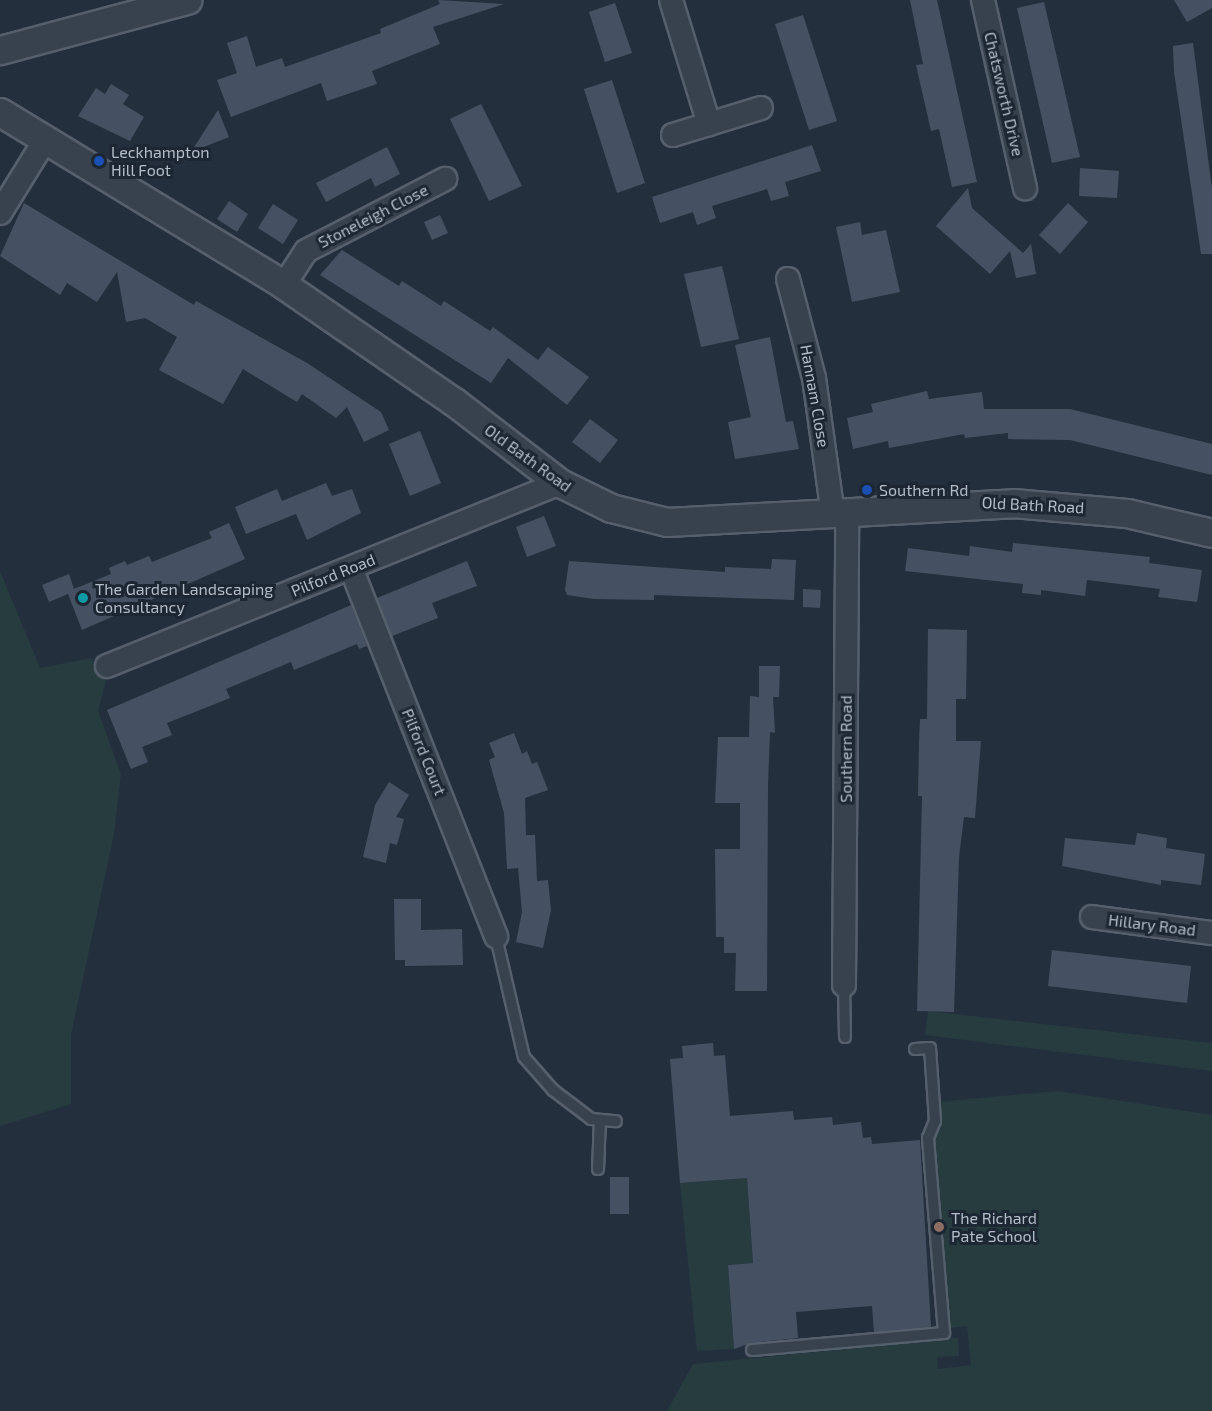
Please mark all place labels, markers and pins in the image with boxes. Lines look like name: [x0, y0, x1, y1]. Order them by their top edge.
place label: Leckhampton Hill Foot: [111, 142, 210, 180]
marker: Leckhampton Hill Foot: [92, 154, 106, 168]
place label: Southern Rd: [879, 480, 969, 500]
marker: Southern Rd: [860, 483, 874, 497]
place label: The Garden Landscaping Consultancy: [95, 579, 273, 617]
marker: The Garden Landscaping Consultancy: [76, 591, 90, 605]
place label: The Richard Pate School: [951, 1208, 1037, 1246]
marker: The Richard Pate School: [932, 1220, 946, 1234]

